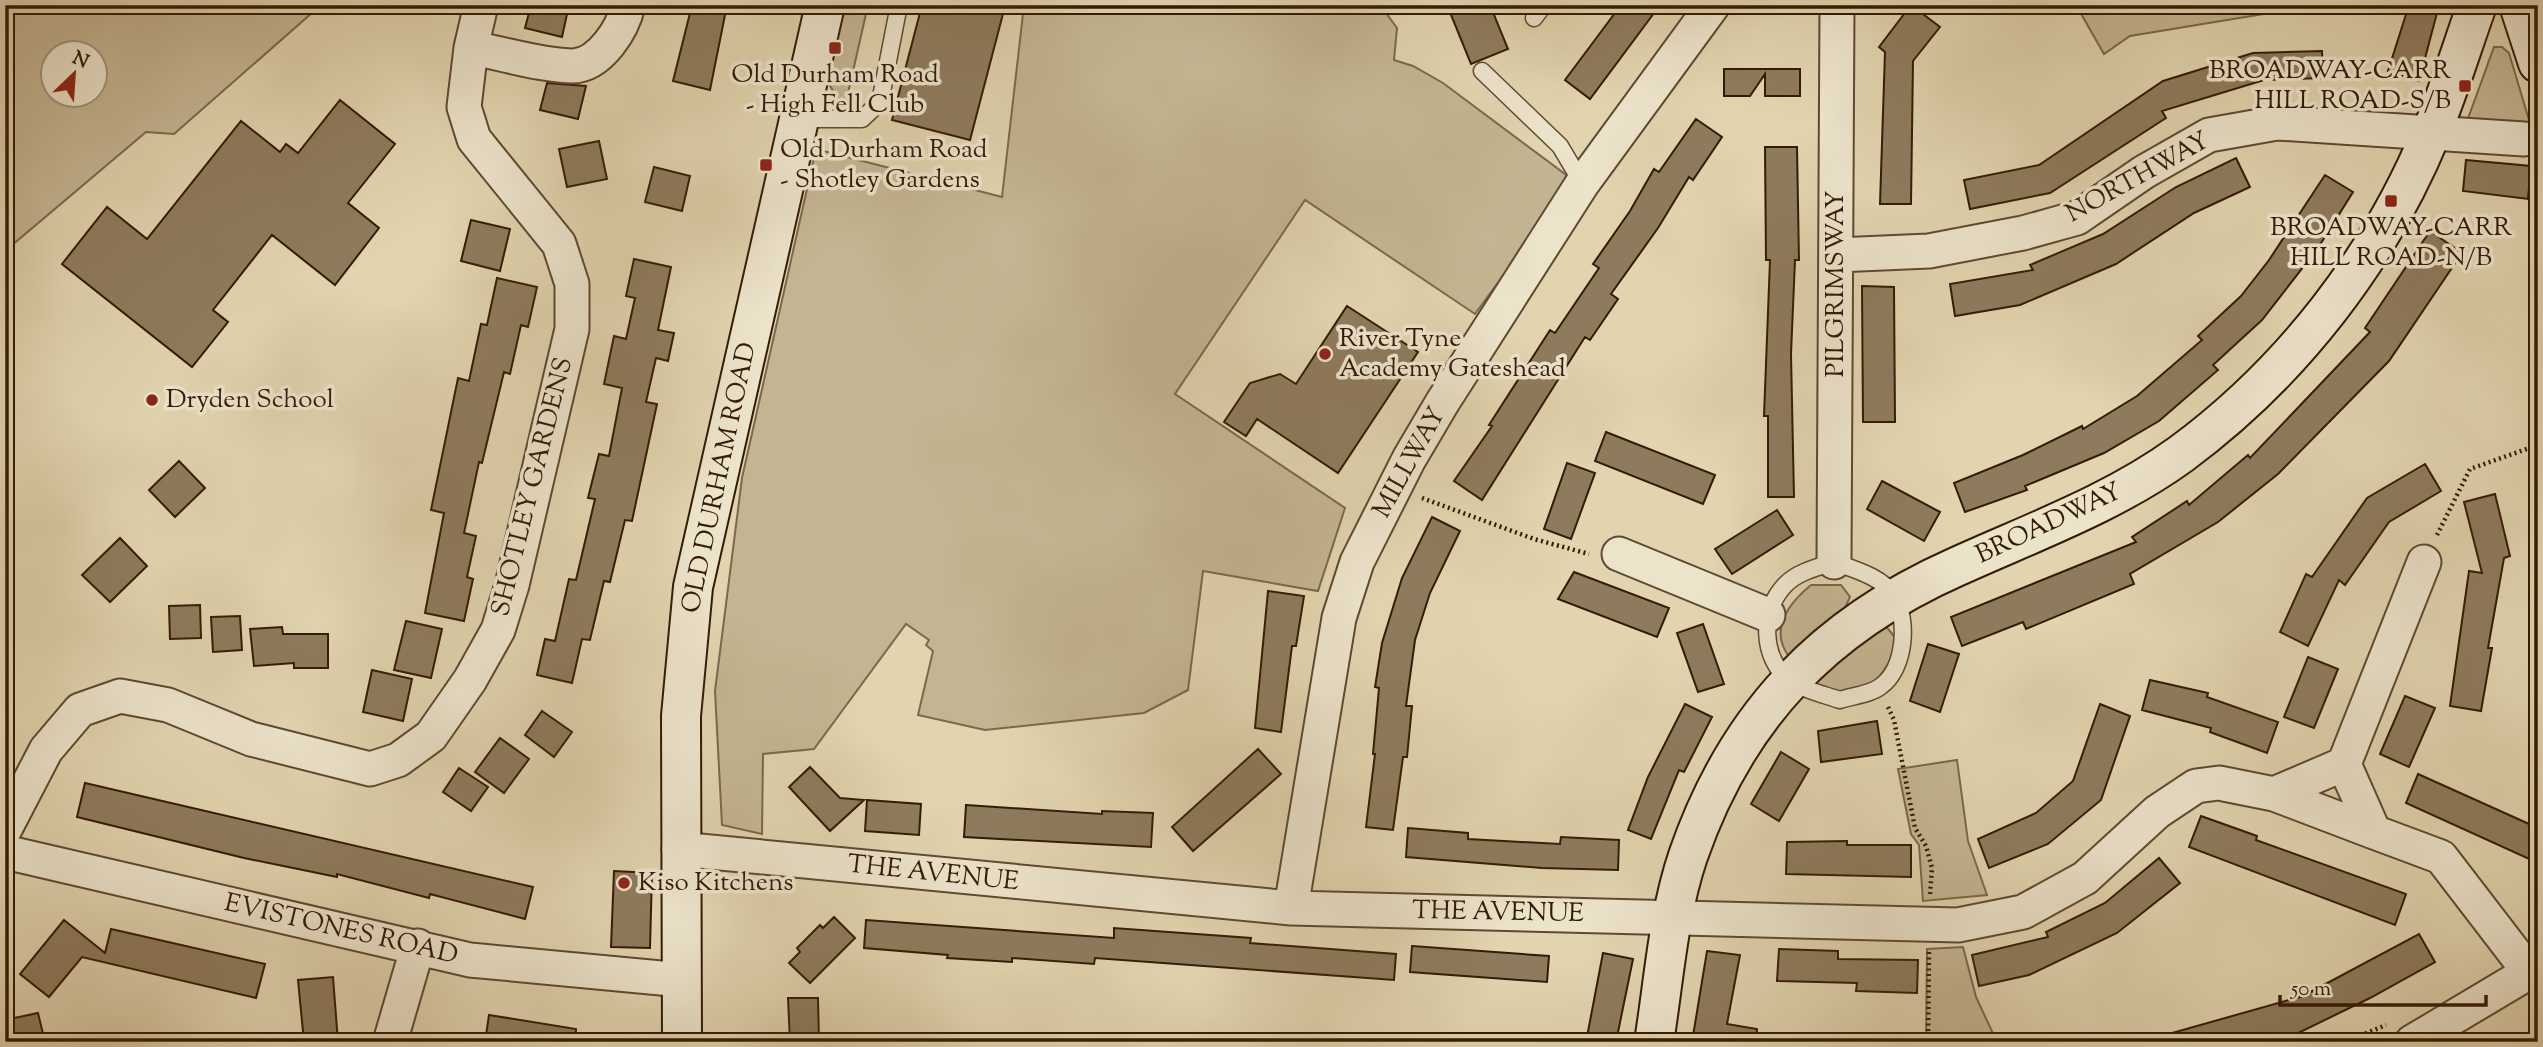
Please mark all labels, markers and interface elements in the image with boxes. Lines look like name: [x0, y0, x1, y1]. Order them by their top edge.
north arrow: [38, 38, 108, 108]
marker: Old Durham Road - High Fell Club: [827, 40, 843, 56]
text: N: [68, 45, 93, 76]
place label: BROADWAY-CARR HILL ROAD-S/B: [2209, 53, 2451, 120]
place label: Old Durham Road - High Fell Club: [731, 57, 939, 124]
marker: BROADWAY-CARR HILL ROAD-S/B: [2457, 78, 2473, 94]
street label: NORTHWAY: [2059, 123, 2217, 233]
place label: Old Durham Road - Shotley Gardens: [780, 132, 988, 199]
marker: Old Durham Road - Shotley Gardens: [758, 157, 774, 173]
street label: PILGRIMSWAY: [1818, 191, 1855, 378]
marker: BROADWAY-CARR HILL ROAD-N/B: [2383, 193, 2399, 209]
place label: BROADWAY-CARR HILL ROAD-N/B: [2270, 210, 2512, 277]
place label: River Tyne Academy Gateshead: [1339, 321, 1566, 388]
street label: OLD DURHAM ROAD: [673, 339, 767, 617]
marker: River Tyne Academy Gateshead: [1317, 346, 1333, 362]
street label: SHOTLEY GARDENS: [483, 354, 583, 620]
place label: Dryden School: [166, 382, 334, 419]
marker: Dryden School: [144, 392, 160, 408]
street label: MILLWAY: [1364, 401, 1456, 525]
street label: BROADWAY: [1970, 474, 2128, 574]
street label: THE AVENUE: [846, 847, 1021, 901]
place label: Kiso Kitchens: [638, 865, 793, 902]
marker: Kiso Kitchens: [616, 875, 632, 891]
street label: EVISTONES ROAD: [221, 885, 461, 975]
street label: THE AVENUE: [1412, 893, 1585, 933]
scale bar: [2280, 963, 2487, 1007]
text: 50 m: [2290, 975, 2331, 1005]

